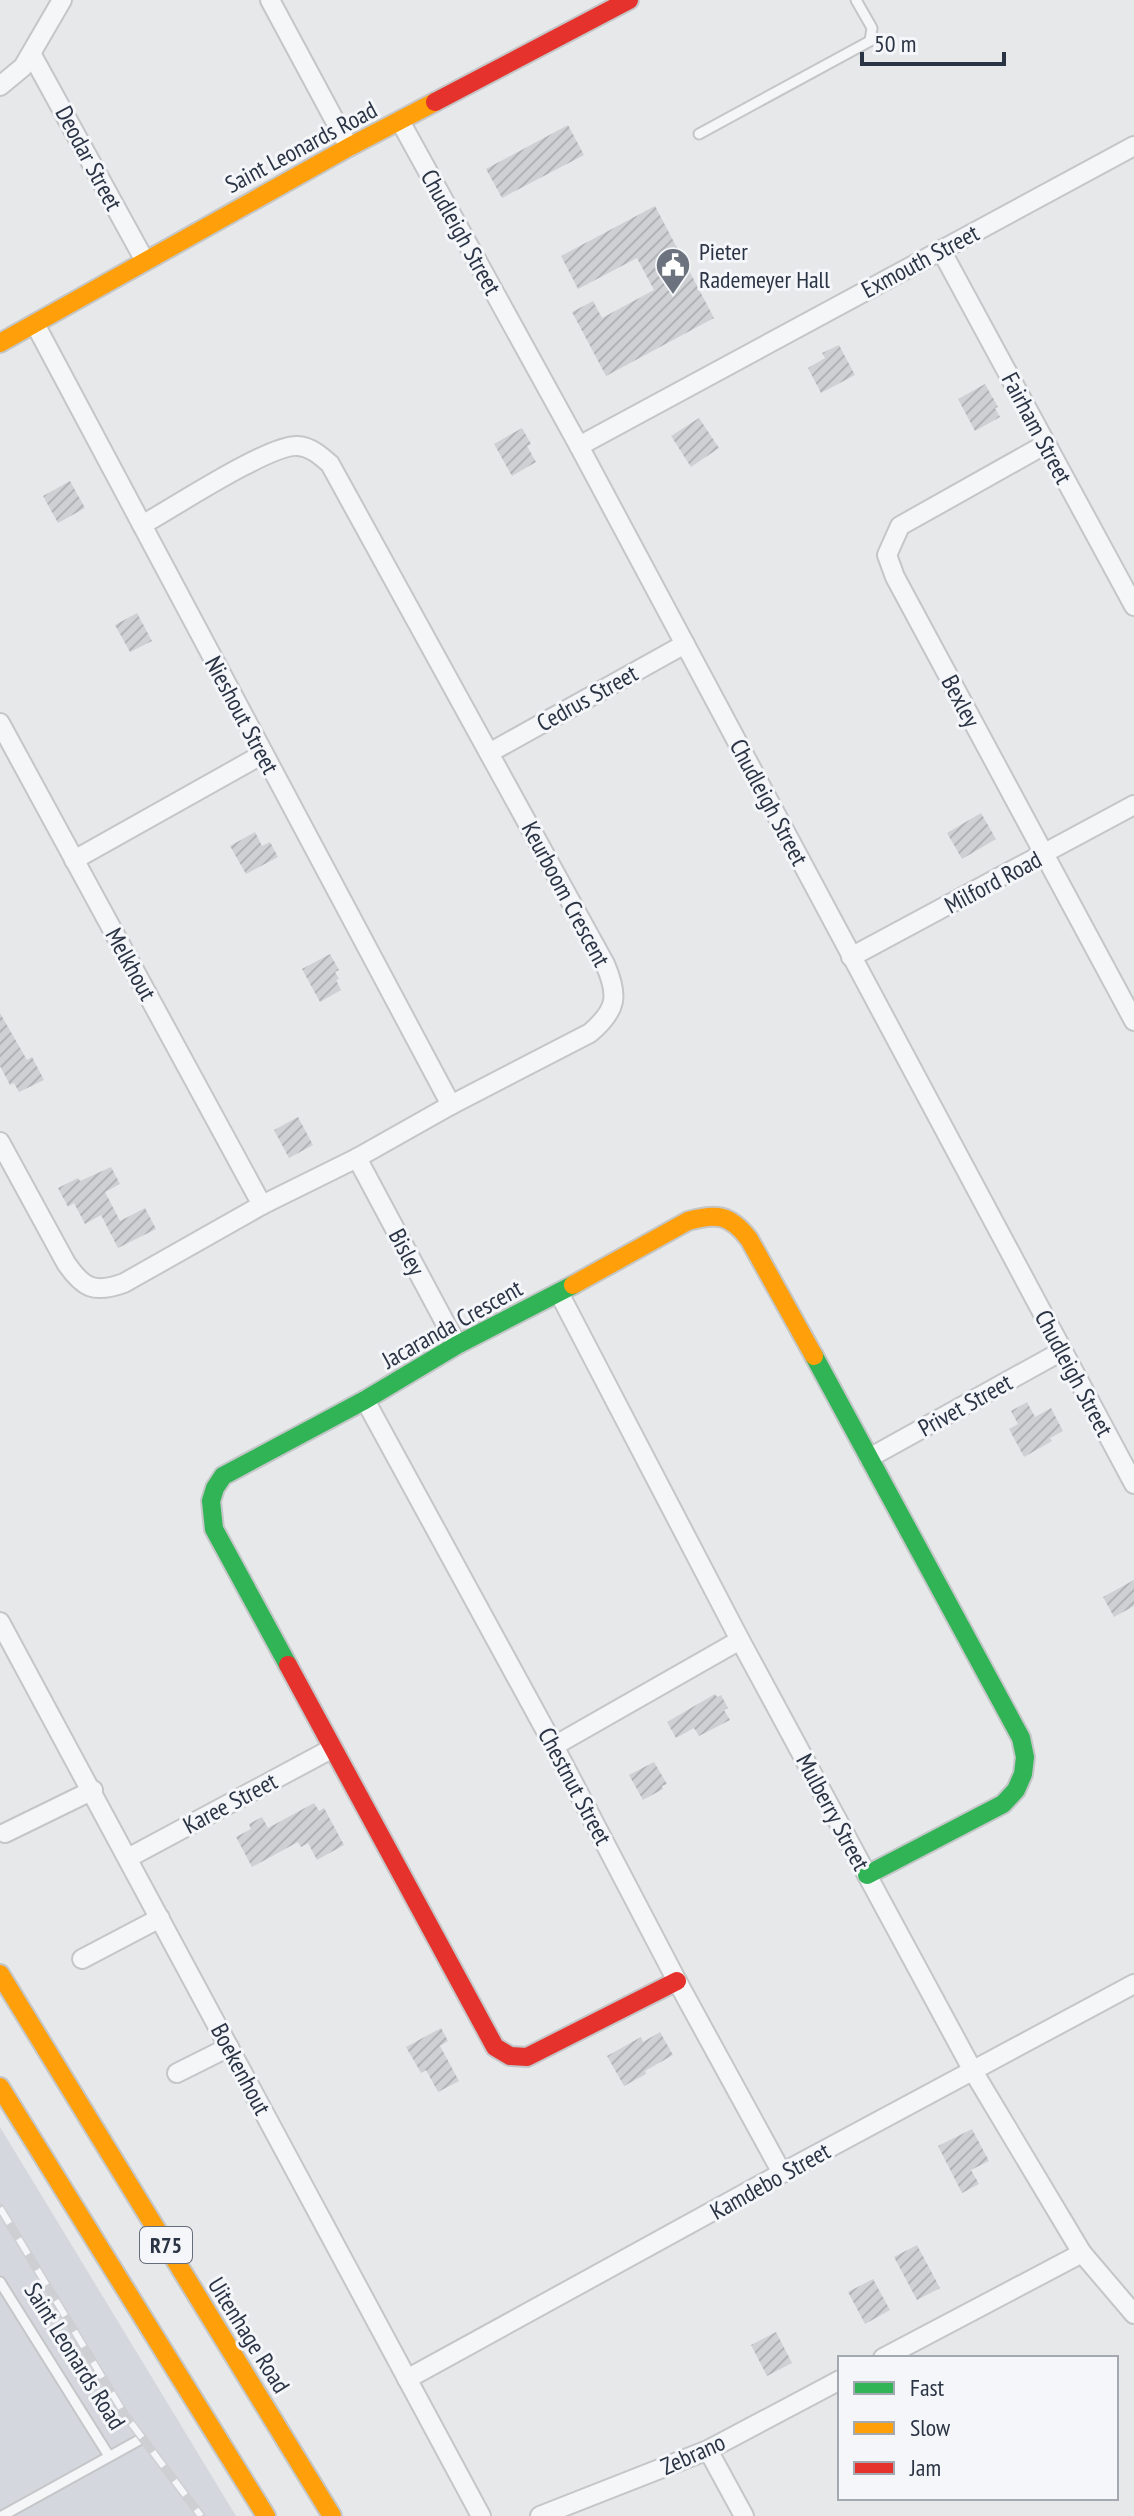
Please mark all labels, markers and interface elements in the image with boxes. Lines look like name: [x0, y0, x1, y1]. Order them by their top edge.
scale bar: [862, 16, 1004, 66]
text: 50 m: [874, 28, 916, 59]
street label: Saint Leonards Road: [220, 94, 382, 200]
street label: Deodar Street: [49, 100, 130, 216]
street label: Chudleigh Street: [414, 164, 508, 301]
street label: Exmouth Street: [856, 217, 984, 305]
place label: Pieter Rademeyer Hall: [699, 236, 830, 295]
public building icon: Pieter Rademeyer Hall: [654, 246, 692, 296]
street label: Fairham Street: [995, 367, 1079, 489]
street label: Nieshout Street: [198, 651, 286, 780]
street label: Cedrus Street: [531, 657, 643, 738]
street label: Bexley: [934, 670, 988, 732]
street label: Chudleigh Street: [723, 733, 815, 871]
street label: Keurboom Crescent: [515, 816, 617, 972]
street label: Milford Road: [939, 844, 1047, 920]
street label: Melkhout: [99, 922, 164, 1006]
street label: Bisley: [382, 1223, 432, 1281]
street label: Jacaranda Crescent: [375, 1272, 528, 1376]
street label: Chudleigh Street: [1028, 1304, 1120, 1442]
street label: Privet Street: [913, 1366, 1018, 1443]
street label: Chestnut Street: [531, 1722, 619, 1850]
street label: Mulberry Street: [789, 1748, 877, 1876]
street label: Karee Street: [178, 1765, 283, 1841]
street label: Boekenhout: [204, 2018, 278, 2120]
street label: Kamdebo Street: [705, 2135, 836, 2227]
road number: R75: [140, 2227, 192, 2263]
street label: Uitenhage Road: [201, 2271, 297, 2399]
street label: Saint Leonards Road: [17, 2277, 133, 2435]
legend: [838, 2356, 1118, 2500]
text: Fast: [910, 2372, 945, 2403]
text: Slow: [910, 2412, 951, 2443]
street label: Zebrano: [656, 2426, 730, 2482]
text: Jam: [909, 2452, 941, 2483]

